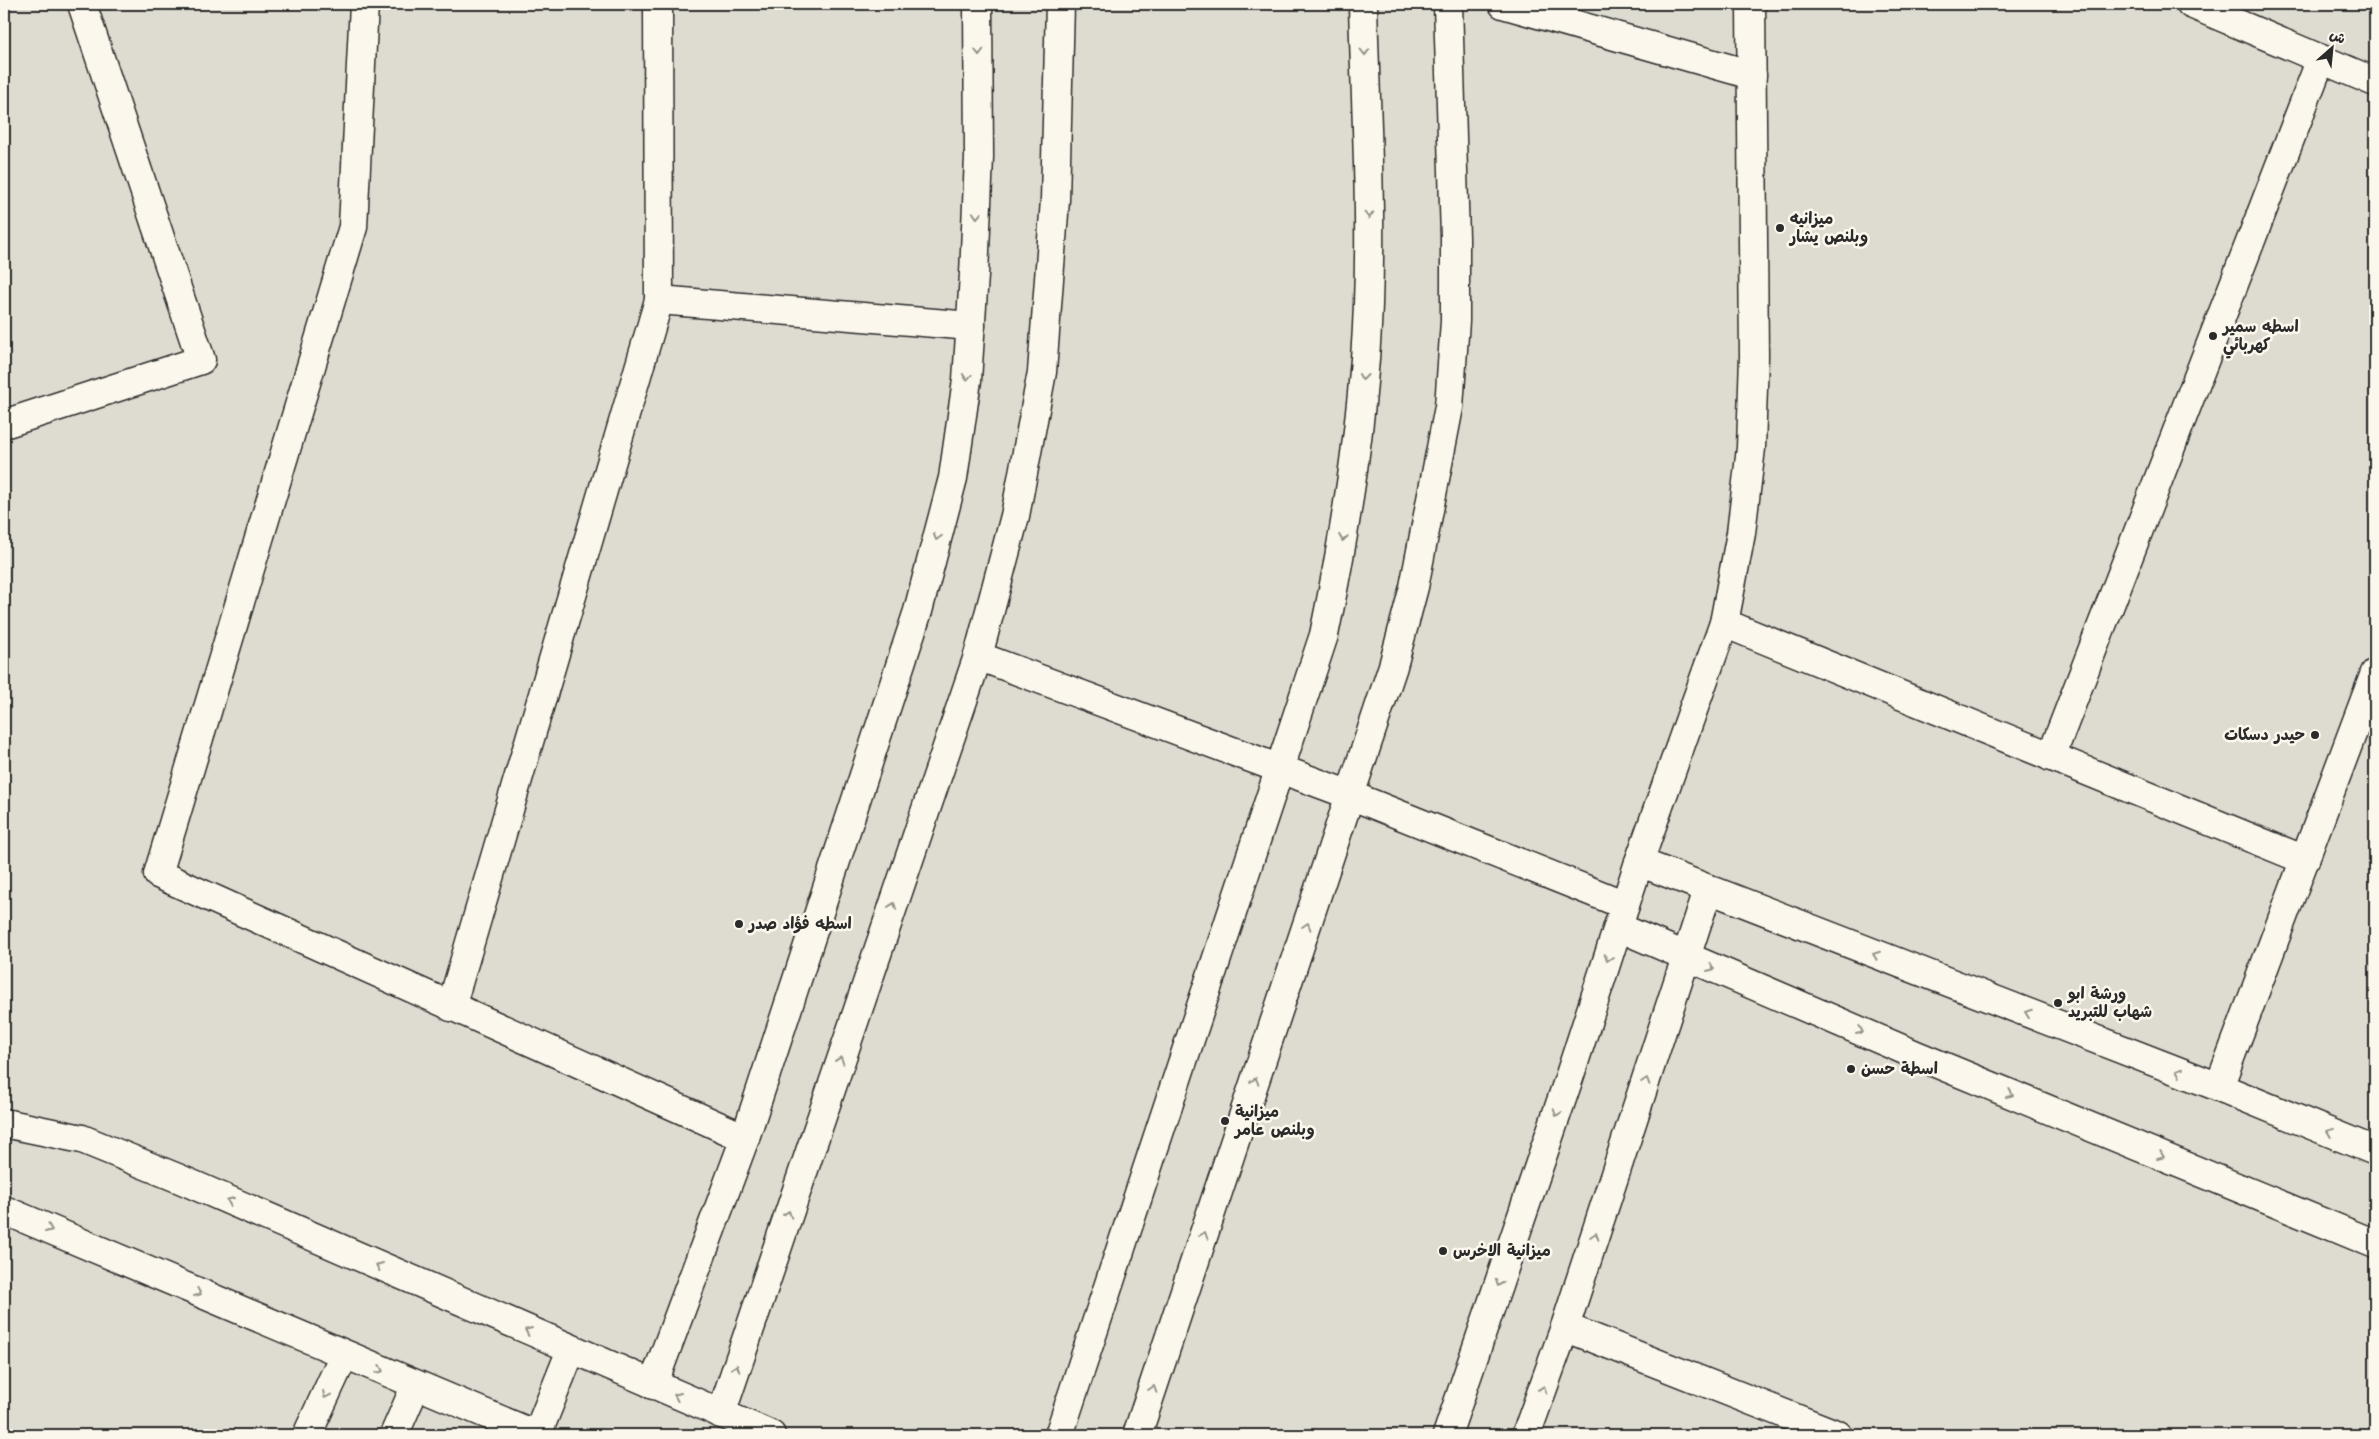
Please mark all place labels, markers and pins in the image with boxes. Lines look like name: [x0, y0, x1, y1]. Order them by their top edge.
place label: ميزانيه وبلنص يشار: [1788, 210, 1868, 247]
marker: ميزانيه وبلنص يشار: [1774, 222, 1786, 234]
place label: اسطه سمير كهربائي: [2221, 318, 2299, 359]
marker: اسطه سمير كهربائي: [2207, 330, 2219, 342]
place label: حيدر دسكات: [2224, 726, 2305, 744]
marker: حيدر دسكات: [2309, 729, 2321, 741]
place label: اسطه فؤاد صدر: [747, 915, 852, 934]
marker: اسطه فؤاد صدر: [733, 918, 745, 930]
place label: ورشة ابو شهاب للتبريد: [2067, 985, 2152, 1021]
marker: ورشة ابو شهاب للتبريد: [2052, 997, 2064, 1009]
place label: اسطة حسن: [1861, 1060, 1938, 1078]
marker: اسطة حسن: [1845, 1063, 1857, 1075]
place label: ميزانية وبلنص عامر: [1233, 1103, 1315, 1140]
marker: ميزانية وبلنص عامر: [1219, 1115, 1231, 1127]
place label: ميزانية الاخرس: [1453, 1242, 1551, 1260]
marker: ميزانية الاخرس: [1437, 1245, 1449, 1257]

